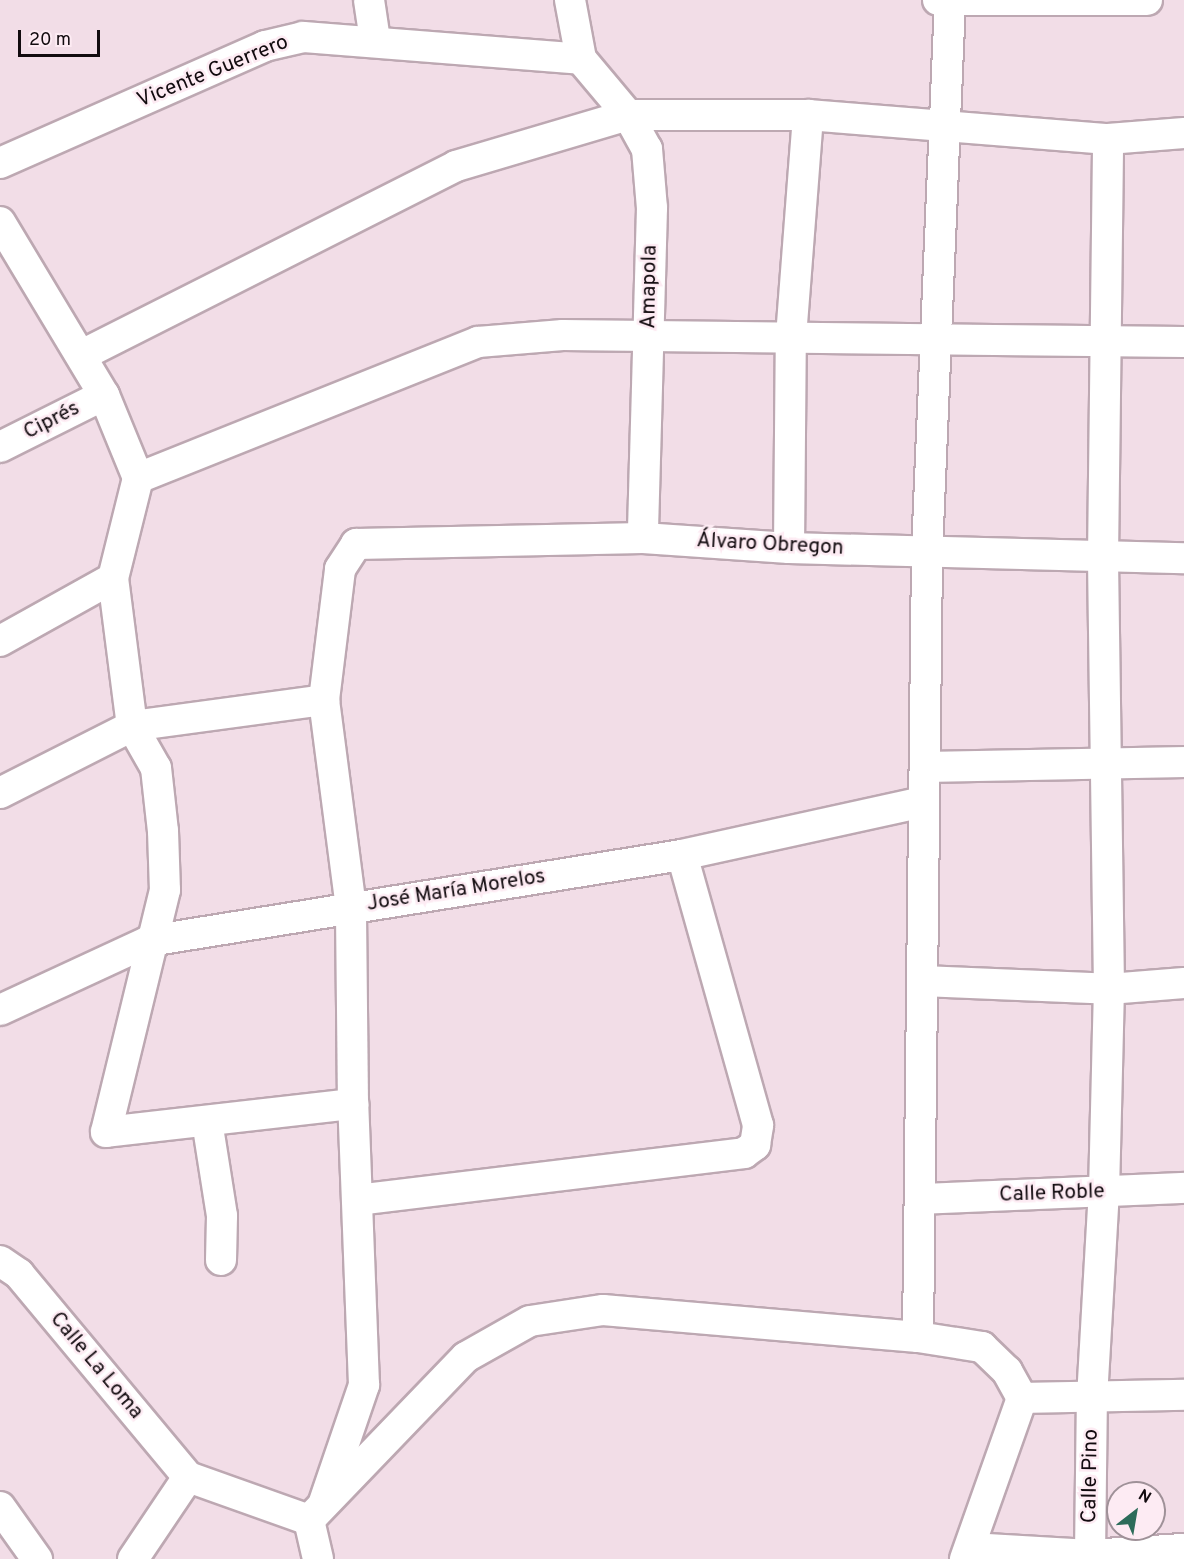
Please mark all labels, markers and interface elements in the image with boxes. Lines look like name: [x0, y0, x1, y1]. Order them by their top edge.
scale bar: [21, 18, 104, 56]
text: 20 m: [29, 29, 71, 52]
street label: Vicente Guerrero: [134, 30, 292, 114]
street label: Amapola: [637, 245, 663, 329]
street label: Ciprés: [20, 396, 84, 446]
street label: Álvaro Obregon: [696, 529, 844, 561]
street label: José María Morelos: [365, 864, 547, 918]
street label: Calle Roble: [999, 1180, 1105, 1208]
street label: Calle La Loma: [44, 1307, 148, 1425]
street label: Calle Pino: [1078, 1429, 1104, 1523]
north arrow: [1106, 1481, 1166, 1541]
text: N: [1134, 1486, 1154, 1509]

